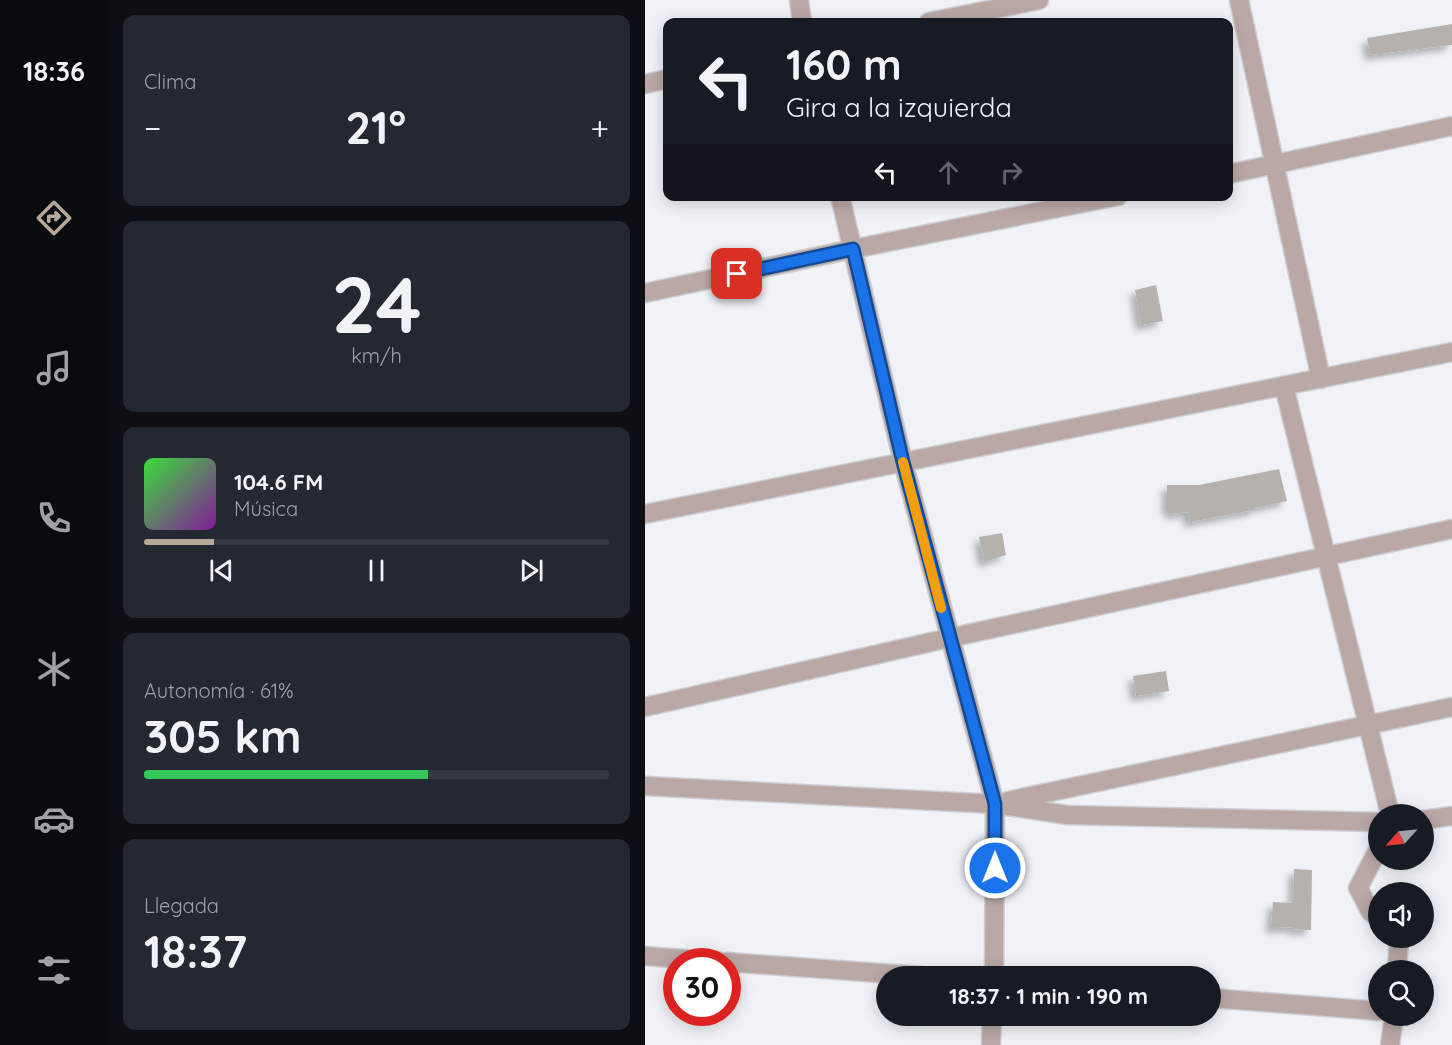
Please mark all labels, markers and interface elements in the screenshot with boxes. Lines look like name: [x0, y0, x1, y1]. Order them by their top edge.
text: 160 m: [786, 38, 902, 91]
icon: left: [687, 42, 765, 120]
text: 18:36: [23, 54, 85, 88]
text: Clima: [144, 69, 196, 94]
text: Gira a la izquierda: [786, 90, 1012, 124]
text: 21°: [345, 99, 406, 155]
text: −: [144, 107, 161, 148]
text: +: [590, 107, 609, 148]
icon: left: [869, 156, 902, 189]
icon: ahead: [932, 156, 965, 189]
icon: right: [995, 156, 1028, 189]
icon: directions: [33, 197, 75, 239]
pin: [711, 248, 762, 299]
text: 24: [331, 255, 422, 353]
icon: arrive: [720, 257, 753, 290]
text: km/h: [351, 343, 402, 368]
icon: music: [33, 347, 75, 389]
text: 104.6 FM: [234, 468, 323, 496]
text: Música: [234, 496, 298, 521]
icon: phone: [33, 497, 75, 539]
icon: previous: [205, 554, 238, 587]
icon: pause: [360, 554, 393, 587]
icon: next: [515, 554, 548, 587]
icon: climate: [33, 648, 75, 690]
text: Autonomía · 61%: [144, 678, 294, 703]
text: 305 km: [144, 708, 301, 764]
icon: car: [33, 798, 75, 840]
north arrow: [1368, 804, 1434, 870]
map controls: [1368, 804, 1434, 1026]
position arrow: [963, 836, 1027, 900]
button: sound: [1368, 882, 1434, 948]
text: Llegada: [144, 893, 219, 918]
text: 18:37: [144, 923, 247, 979]
speed limit sign: 30: [663, 948, 741, 1026]
icon: filters: [33, 949, 75, 991]
button: search: [1368, 960, 1434, 1026]
text: 18:37 · 1 min · 190 m: [949, 982, 1148, 1010]

